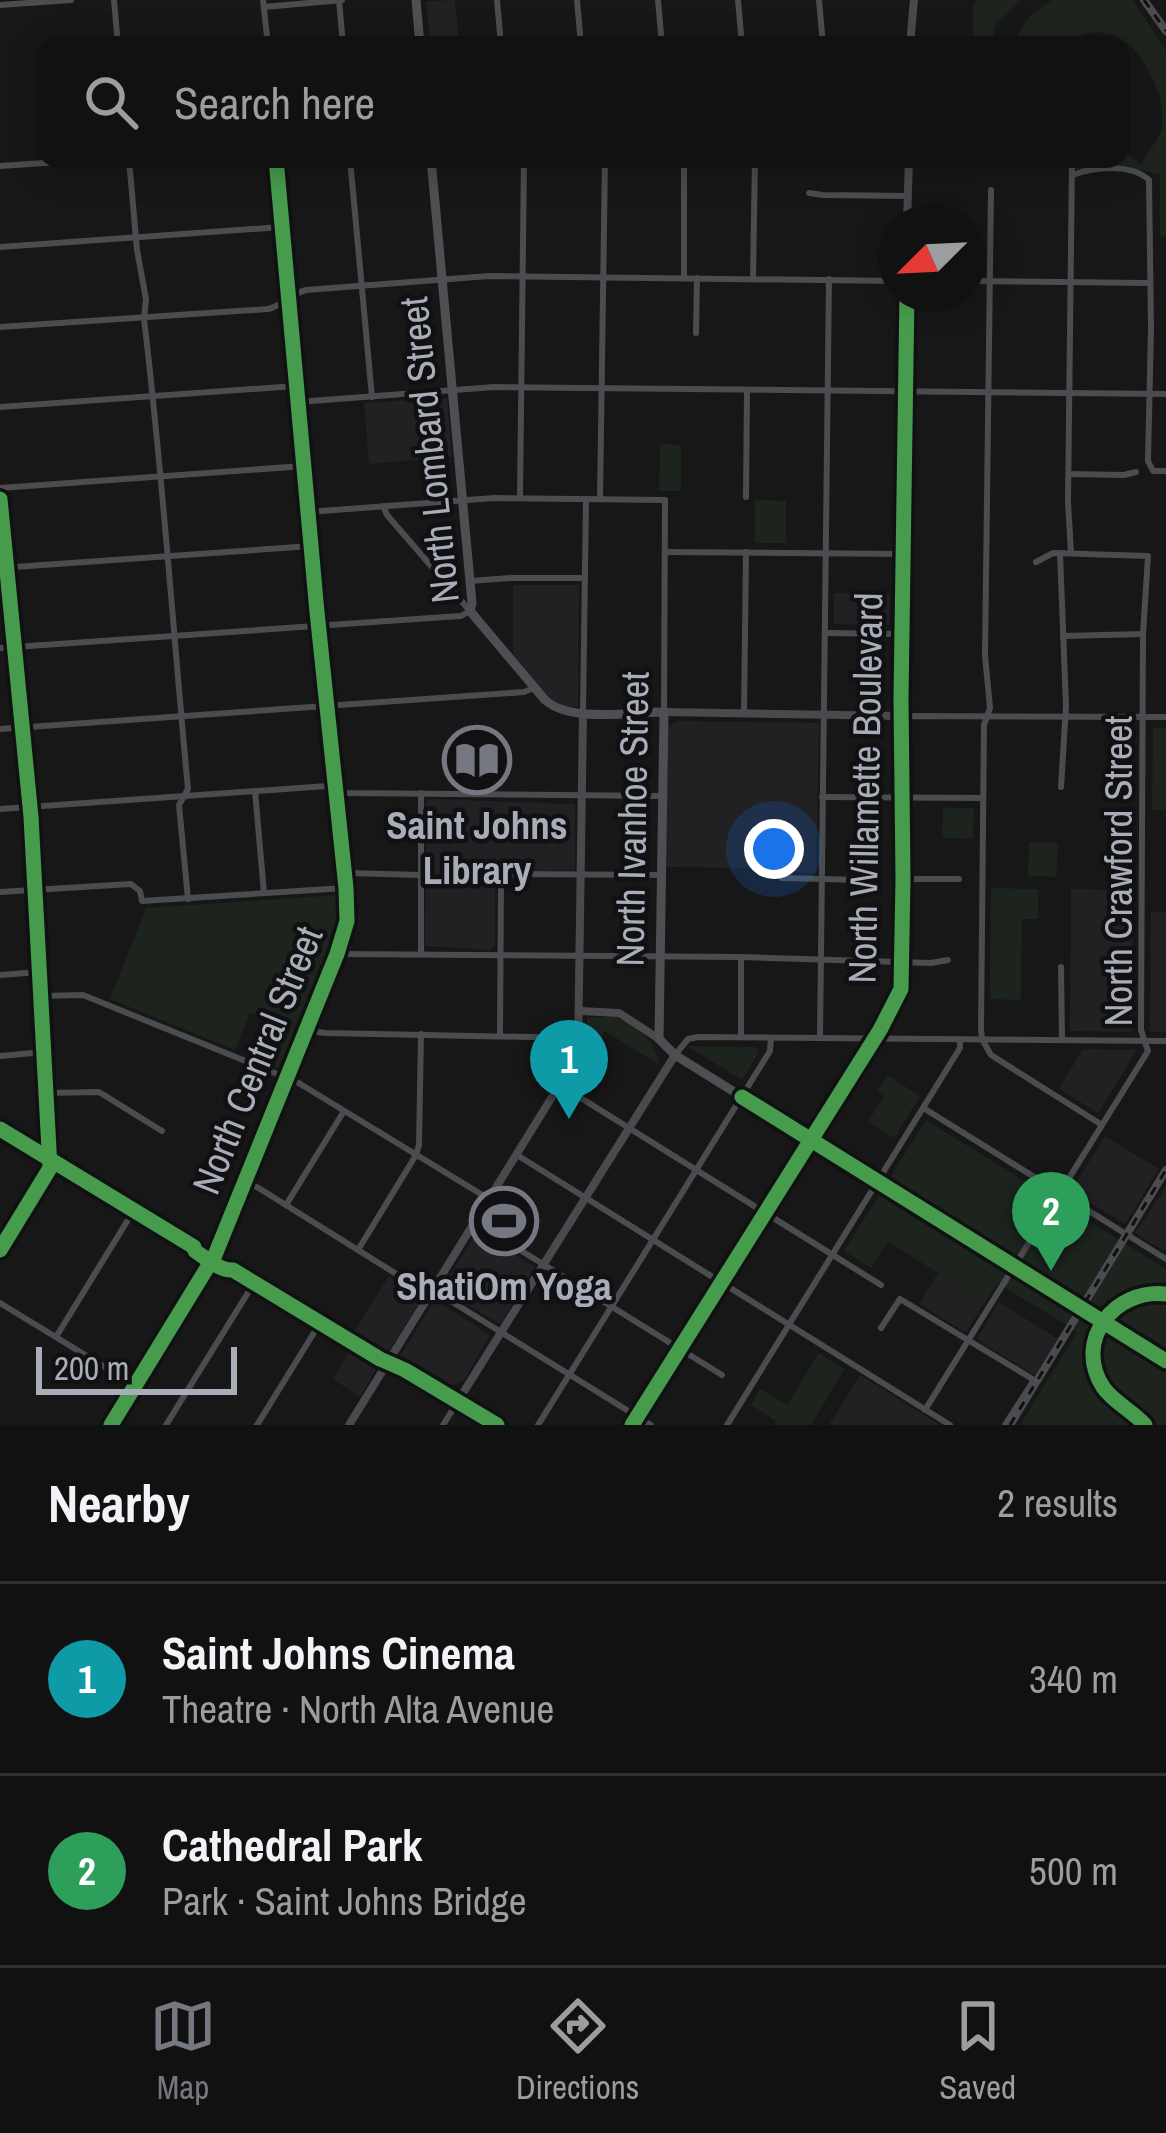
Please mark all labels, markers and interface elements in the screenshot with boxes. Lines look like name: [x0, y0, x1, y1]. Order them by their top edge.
search box: [36, 36, 1130, 168]
icon: search: [78, 69, 144, 135]
text: Search here: [174, 72, 375, 133]
north arrow: [878, 204, 986, 312]
street label: North Lombard Street: [387, 294, 471, 606]
street label: North Willamette Boulevard: [836, 592, 894, 984]
street label: North Ivanhoe Street: [603, 671, 661, 967]
street label: North Crawford Street: [1092, 715, 1144, 1027]
library icon: Saint Johns Library: [442, 725, 512, 795]
place label: Saint Johns Library: [386, 799, 568, 896]
your location: [744, 819, 804, 879]
street label: North Central Street: [180, 918, 334, 1202]
pin: 1: [530, 1020, 608, 1119]
pin: 2: [1012, 1172, 1090, 1271]
sports icon: ShatiOm Yoga: [469, 1186, 539, 1256]
place label: ShatiOm Yoga: [396, 1260, 612, 1312]
scale bar: [36, 1341, 237, 1394]
text: 200 m: [54, 1346, 129, 1390]
text: Nearby: [48, 1469, 190, 1538]
text: 2 results: [997, 1477, 1118, 1529]
text: Saint Johns Cinema: [162, 1622, 515, 1683]
text: 1: [78, 1653, 96, 1705]
text: 340 m: [1029, 1653, 1118, 1705]
text: Theatre · North Alta Avenue: [162, 1683, 554, 1735]
text: Cathedral Park: [162, 1814, 422, 1875]
text: 2: [78, 1845, 96, 1897]
text: 500 m: [1029, 1845, 1118, 1897]
text: Park · Saint Johns Bridge: [162, 1875, 526, 1927]
tab: Map: [150, 1993, 216, 2109]
tab: Directions: [516, 1993, 639, 2109]
tab: Saved: [939, 1993, 1016, 2109]

